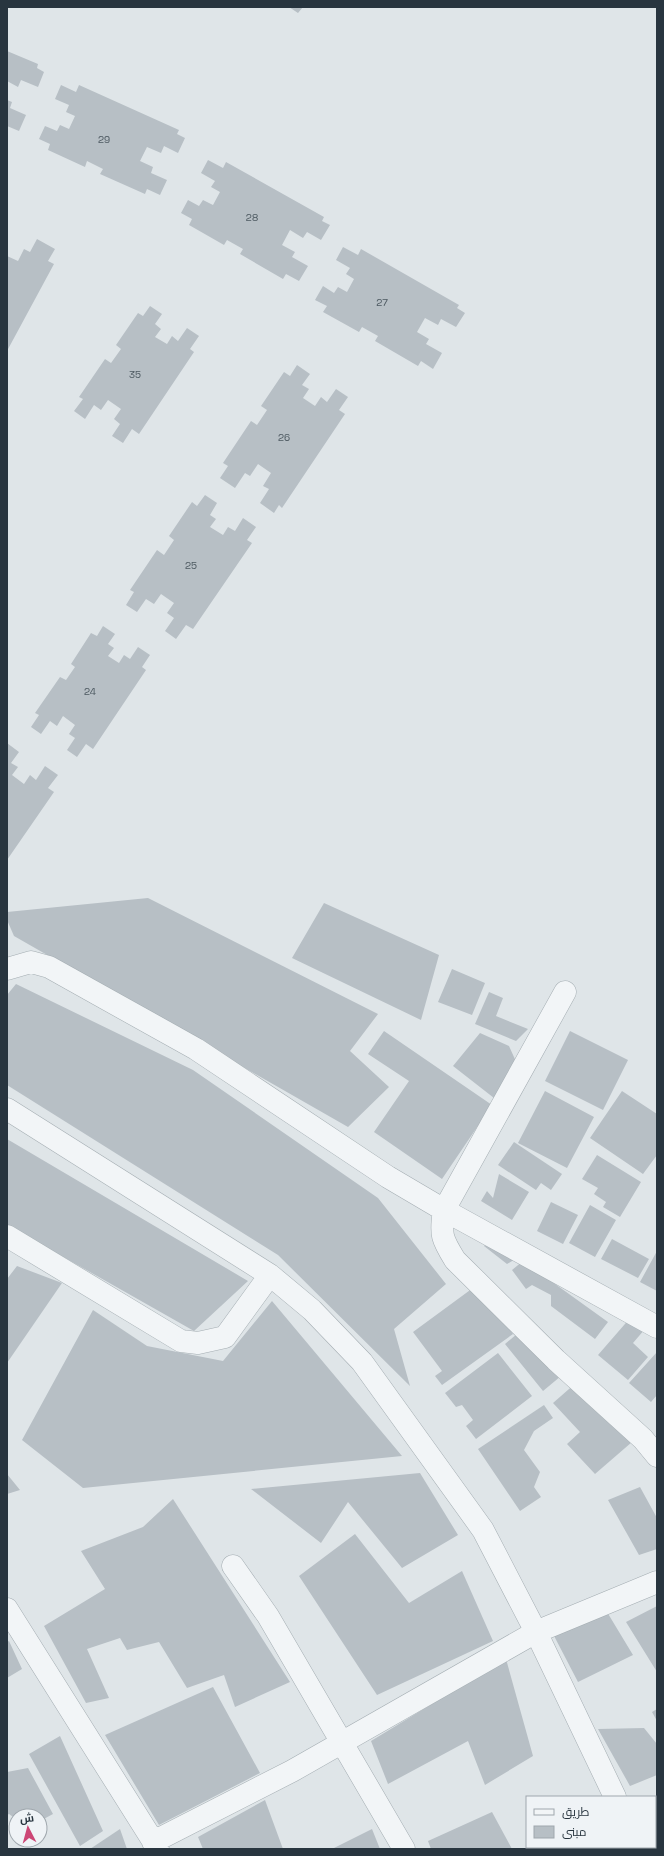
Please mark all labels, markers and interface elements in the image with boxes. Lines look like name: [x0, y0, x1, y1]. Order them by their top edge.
house number: 29: [98, 133, 110, 146]
house number: 28: [246, 211, 258, 224]
house number: 27: [376, 296, 388, 309]
house number: 35: [129, 368, 141, 381]
house number: 26: [278, 431, 290, 444]
house number: 25: [185, 559, 197, 572]
house number: 24: [84, 685, 96, 698]
legend: [526, 1796, 656, 1848]
text: طريق: [562, 1804, 590, 1820]
north arrow: [8, 1808, 48, 1848]
text: ش: [19, 1810, 35, 1826]
text: مبنى: [562, 1824, 587, 1840]

